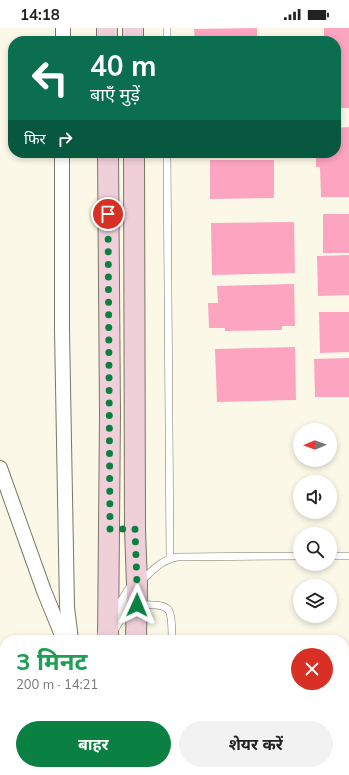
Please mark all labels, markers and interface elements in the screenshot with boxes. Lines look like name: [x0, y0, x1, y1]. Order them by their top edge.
text: 14:18: [20, 5, 60, 24]
text: 40 m: [90, 48, 156, 83]
icon: left: [24, 52, 76, 104]
text: बाएँ मुड़ें: [90, 83, 140, 106]
icon: right: [54, 128, 76, 150]
text: फिर: [24, 129, 46, 148]
pin: [91, 197, 125, 231]
icon: arrive: [97, 203, 119, 225]
north arrow: [293, 423, 337, 467]
map controls: [293, 423, 337, 623]
button: sound: [293, 475, 337, 519]
button: search: [293, 527, 337, 571]
button: layers: [293, 579, 337, 623]
position arrow: [116, 584, 158, 626]
text: 3 मिनट: [16, 646, 87, 676]
button: close: [291, 648, 333, 690]
text: 200 m · 14:21: [16, 676, 98, 692]
button: बाहर: [16, 721, 171, 767]
button: शेयर करें: [179, 721, 333, 767]

